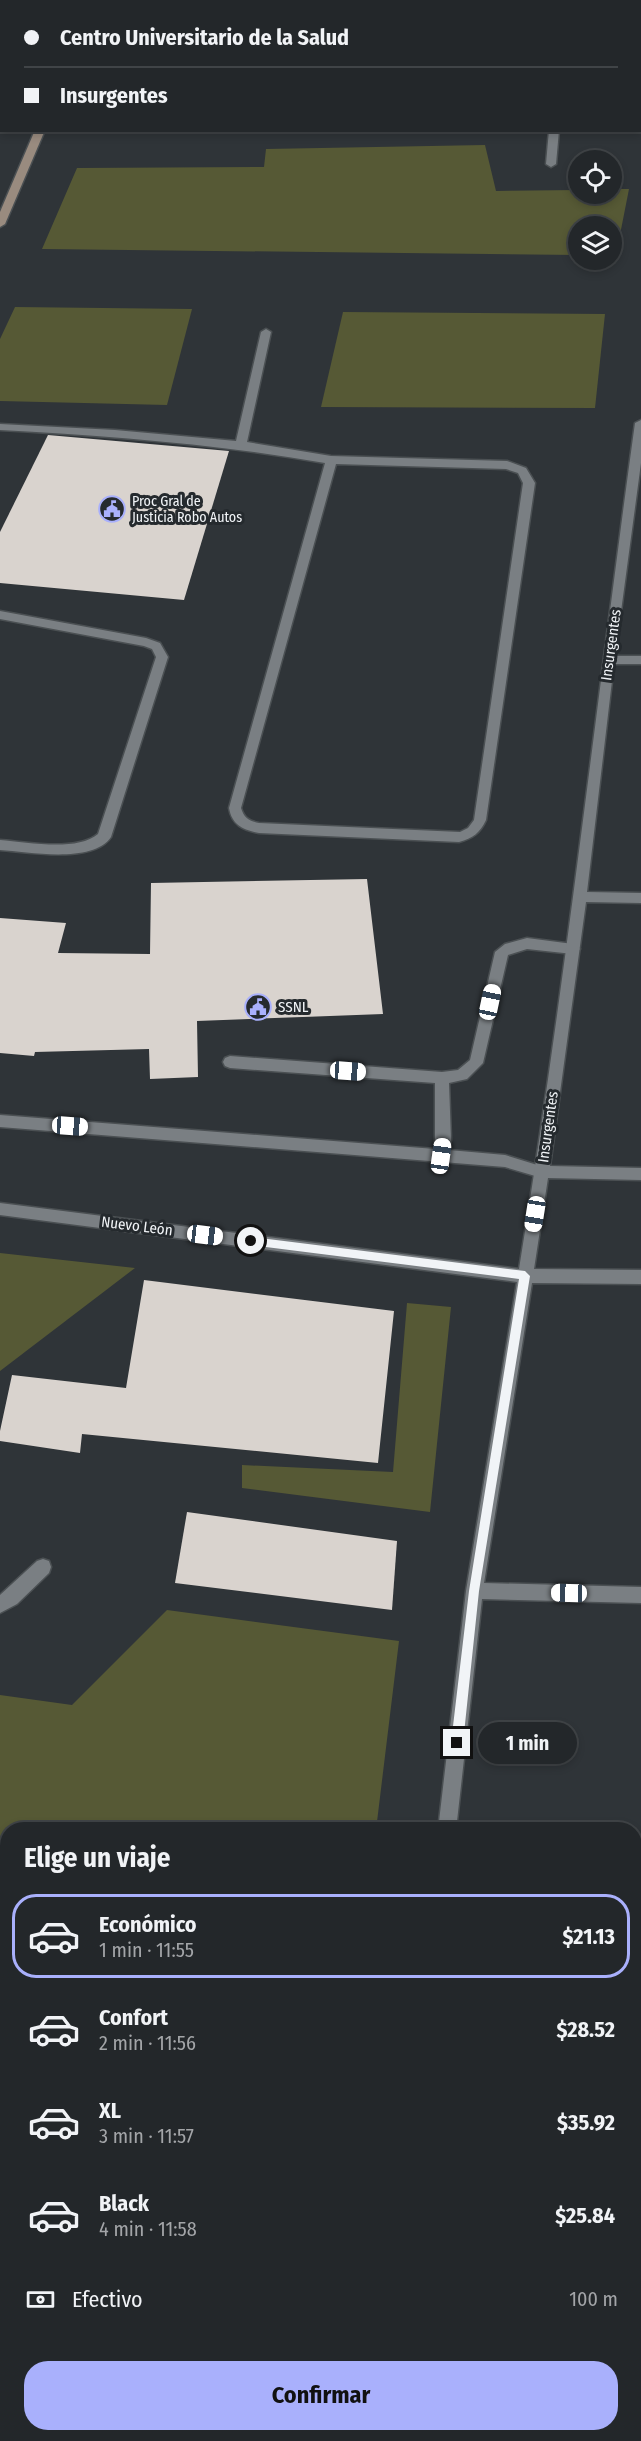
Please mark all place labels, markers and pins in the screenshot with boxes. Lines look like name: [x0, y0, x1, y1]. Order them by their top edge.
place label: Proc Gral de Justicia Robo Autos: [132, 493, 242, 526]
public building icon: Proc Gral de Justicia Robo Autos: [97, 494, 127, 524]
public building icon: SSNL: [243, 992, 273, 1022]
place label: SSNL: [278, 998, 309, 1016]

